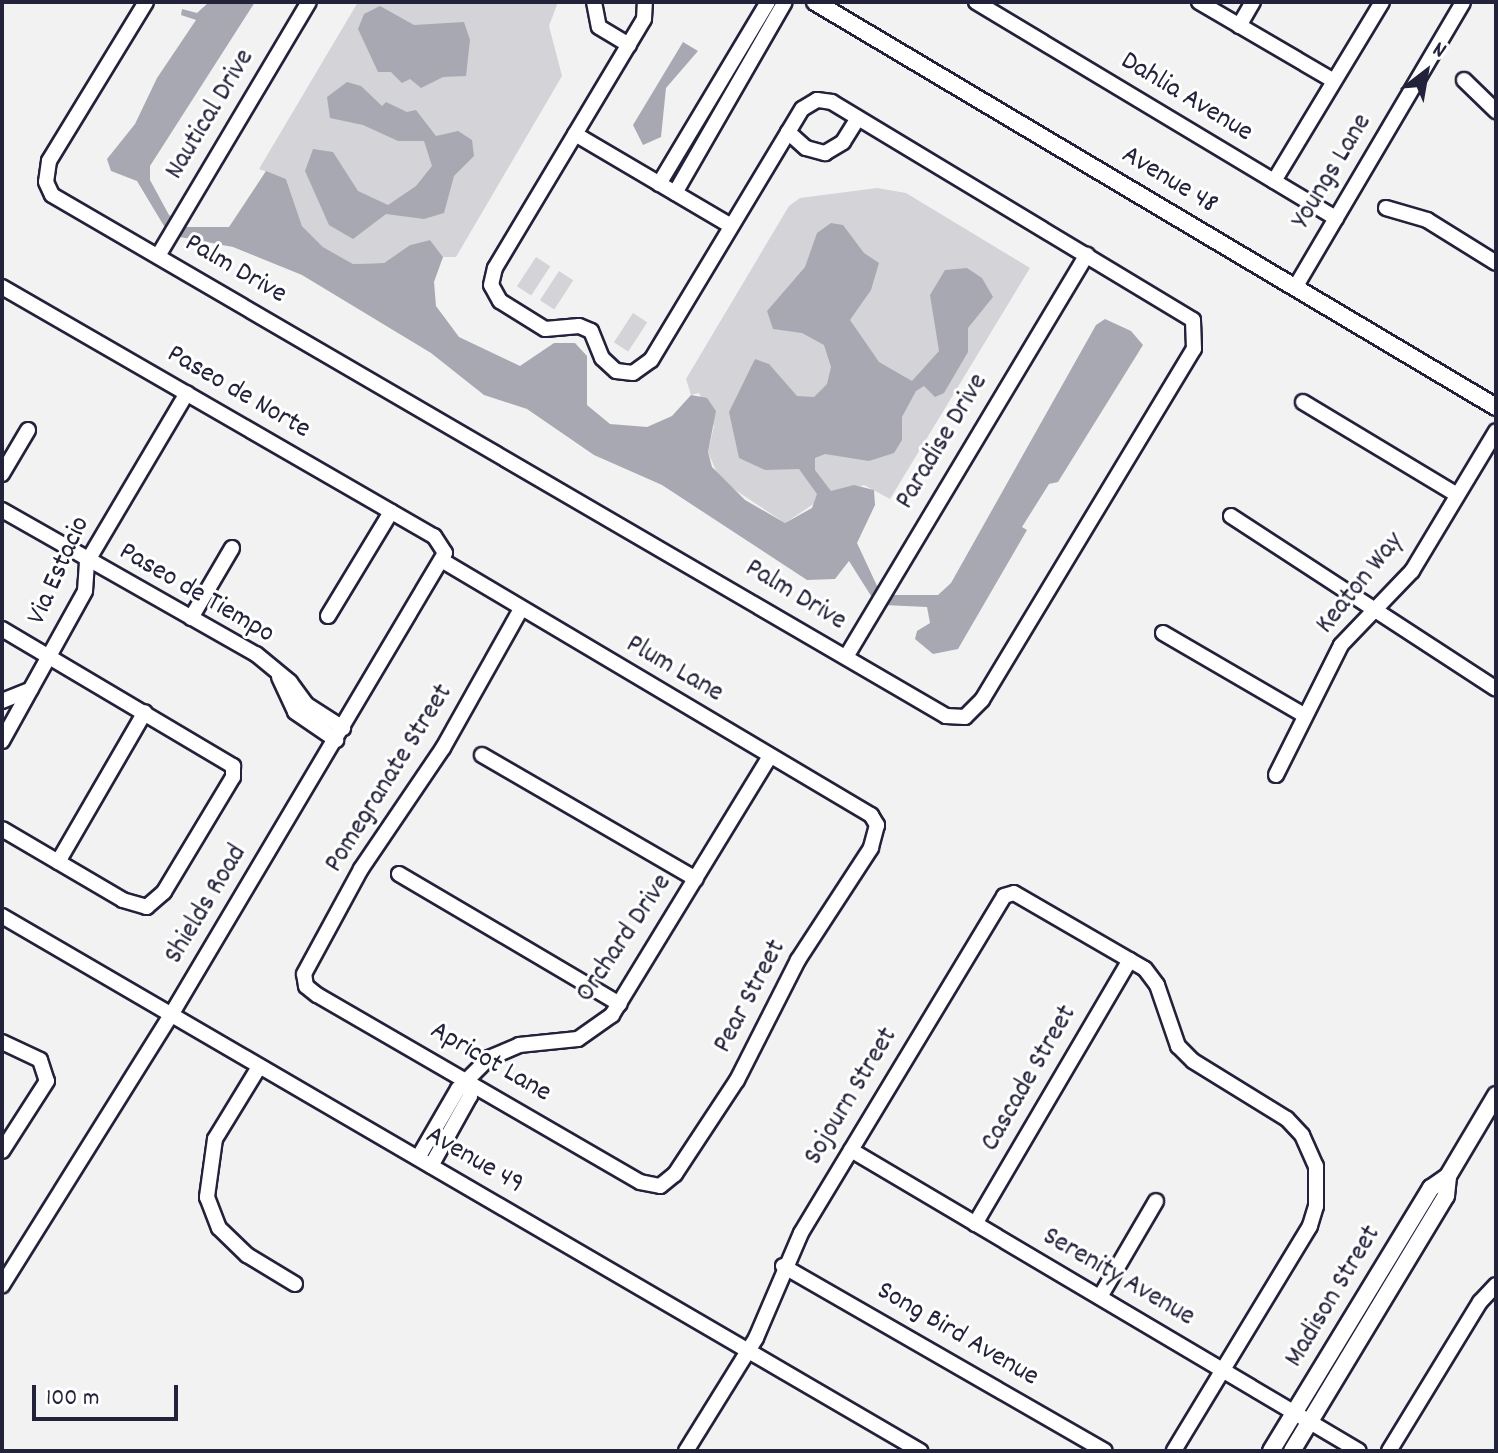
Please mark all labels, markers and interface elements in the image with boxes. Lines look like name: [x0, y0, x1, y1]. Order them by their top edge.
north arrow: [1386, 32, 1466, 112]
text: N: [1426, 35, 1451, 67]
street label: Nautical Drive: [159, 44, 263, 186]
street label: Dahlia Avenue: [1114, 45, 1258, 151]
street label: Youngs Lane: [1286, 108, 1380, 236]
street label: Avenue 48: [1115, 139, 1223, 223]
street label: Palm Drive: [178, 227, 292, 313]
street label: Paseo de Norte: [160, 338, 316, 448]
street label: Paradise Drive: [889, 368, 997, 516]
street label: Via Estacio: [21, 512, 99, 630]
street label: Keaton Way: [1310, 526, 1412, 642]
street label: Paseo de Tiempo: [112, 536, 280, 652]
street label: Palm Drive: [738, 553, 852, 639]
street label: Plum Lane: [619, 629, 729, 711]
street label: Pomegranate Street: [319, 679, 461, 879]
street label: Shields Road: [158, 839, 256, 971]
street label: Orchard Drive: [570, 868, 680, 1010]
street label: Pear Street: [707, 935, 795, 1059]
street label: Cascade Street: [975, 1000, 1085, 1158]
street label: Apricot Lane: [424, 1015, 556, 1111]
street label: Sojourn Street: [798, 1022, 906, 1172]
street label: Avenue 49: [419, 1120, 529, 1202]
street label: Madison Street: [1279, 1220, 1389, 1374]
street label: Serenity Avenue: [1036, 1221, 1200, 1335]
street label: Song Bird Avenue: [870, 1275, 1044, 1395]
scale bar: [36, 1369, 182, 1419]
text: 100 m: [46, 1382, 99, 1416]

